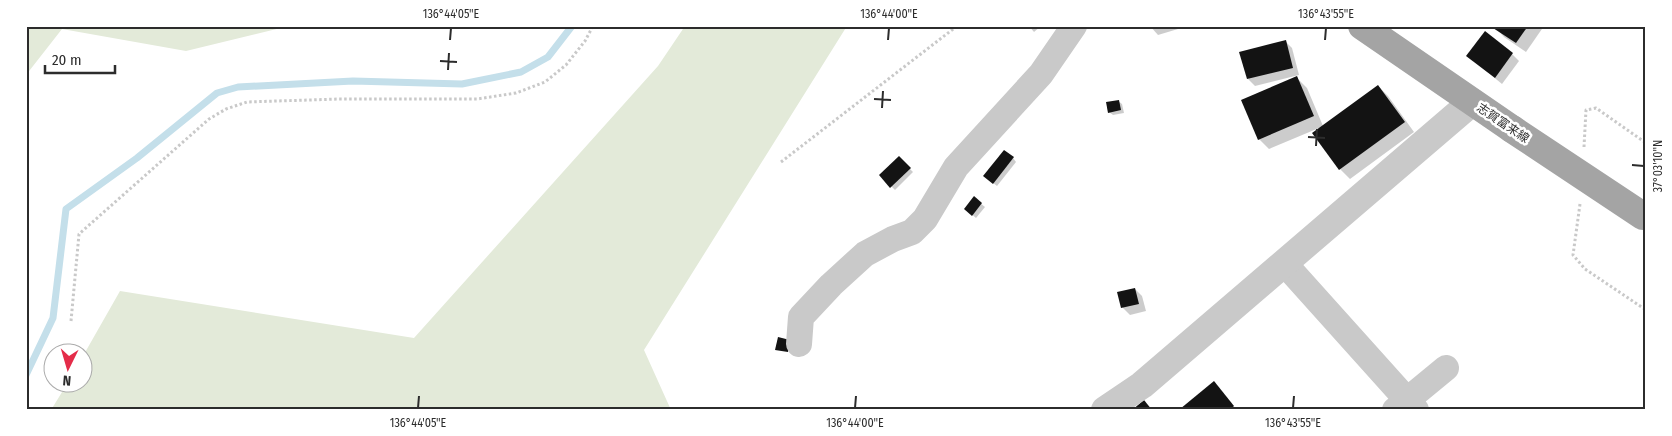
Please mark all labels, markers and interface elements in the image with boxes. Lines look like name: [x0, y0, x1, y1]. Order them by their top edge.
text: 136°44'05"E: [423, 7, 480, 21]
text: 136°44'00"E: [860, 7, 918, 21]
text: 136°43'55"E: [1298, 7, 1354, 21]
scale bar: [45, 42, 115, 74]
text: 20 m: [52, 51, 82, 69]
street label: 志賀富来線: [1474, 100, 1532, 146]
text: 37°03'10"N: [1651, 140, 1665, 192]
north arrow: [42, 344, 92, 394]
text: N: [62, 372, 72, 389]
text: 136°44'05"E: [390, 416, 447, 430]
text: 136°44'00"E: [826, 416, 884, 430]
text: 136°43'55"E: [1265, 416, 1321, 430]

